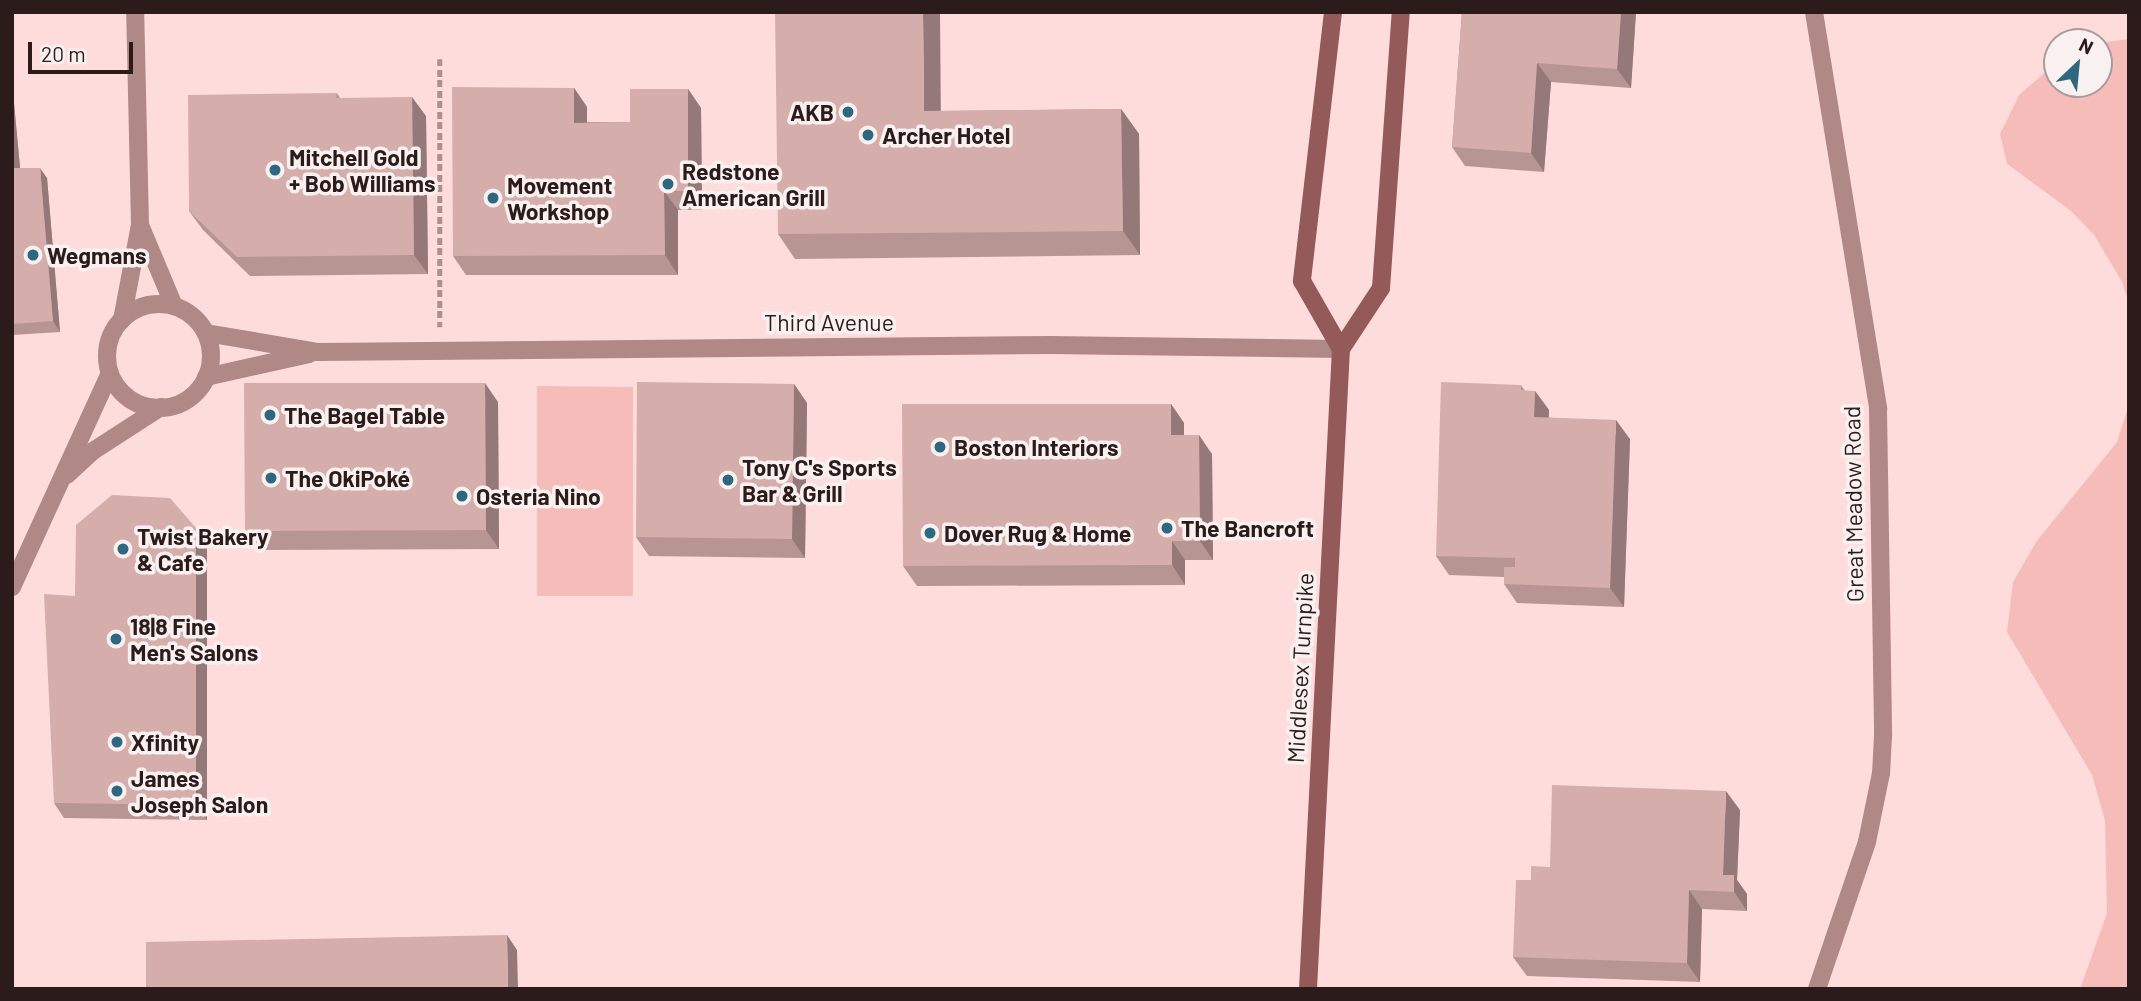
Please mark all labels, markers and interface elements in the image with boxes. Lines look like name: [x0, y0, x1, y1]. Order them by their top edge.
scale bar: [32, 28, 136, 72]
north arrow: [2043, 28, 2113, 98]
text: N: [2076, 32, 2097, 59]
text: 20 m: [41, 41, 86, 66]
place label: AKB: [790, 98, 834, 126]
marker: AKB: [840, 104, 856, 120]
place label: Archer Hotel: [882, 121, 1010, 149]
marker: Archer Hotel: [860, 127, 876, 143]
place label: Mitchell Gold + Bob Williams: [289, 143, 435, 197]
place label: Redstone American Grill: [682, 157, 825, 211]
marker: Mitchell Gold + Bob Williams: [267, 162, 283, 178]
place label: Movement Workshop: [507, 171, 612, 225]
marker: Redstone American Grill: [660, 176, 676, 192]
marker: Movement Workshop: [485, 190, 501, 206]
place label: Wegmans: [47, 241, 147, 269]
marker: Wegmans: [25, 247, 41, 263]
street label: Third Avenue: [764, 308, 894, 336]
place label: The Bagel Table: [284, 401, 445, 429]
street label: Great Meadow Road: [1837, 406, 1869, 602]
marker: The Bagel Table: [262, 407, 278, 423]
place label: Boston Interiors: [954, 433, 1119, 461]
marker: Boston Interiors: [932, 439, 948, 455]
place label: Tony C's Sports Bar & Grill: [742, 453, 897, 507]
place label: The OkiPoké: [285, 464, 410, 492]
marker: The OkiPoké: [263, 470, 279, 486]
marker: Tony C's Sports Bar & Grill: [720, 472, 736, 488]
place label: Osteria Nino: [476, 482, 601, 510]
marker: Osteria Nino: [454, 488, 470, 504]
place label: The Bancroft: [1181, 514, 1314, 542]
place label: Dover Rug & Home: [944, 519, 1131, 547]
marker: The Bancroft: [1159, 520, 1175, 536]
place label: Twist Bakery & Cafe: [137, 522, 269, 576]
marker: Dover Rug & Home: [922, 525, 938, 541]
marker: Twist Bakery & Cafe: [115, 541, 131, 557]
street label: Middlesex Turnpike: [1281, 572, 1319, 764]
place label: 18|8 Fine Men's Salons: [130, 612, 258, 666]
marker: 18|8 Fine Men's Salons: [108, 631, 124, 647]
place label: Xfinity: [131, 728, 199, 756]
marker: Xfinity: [109, 734, 125, 750]
place label: James Joseph Salon: [131, 764, 268, 818]
marker: James Joseph Salon: [109, 783, 125, 799]

